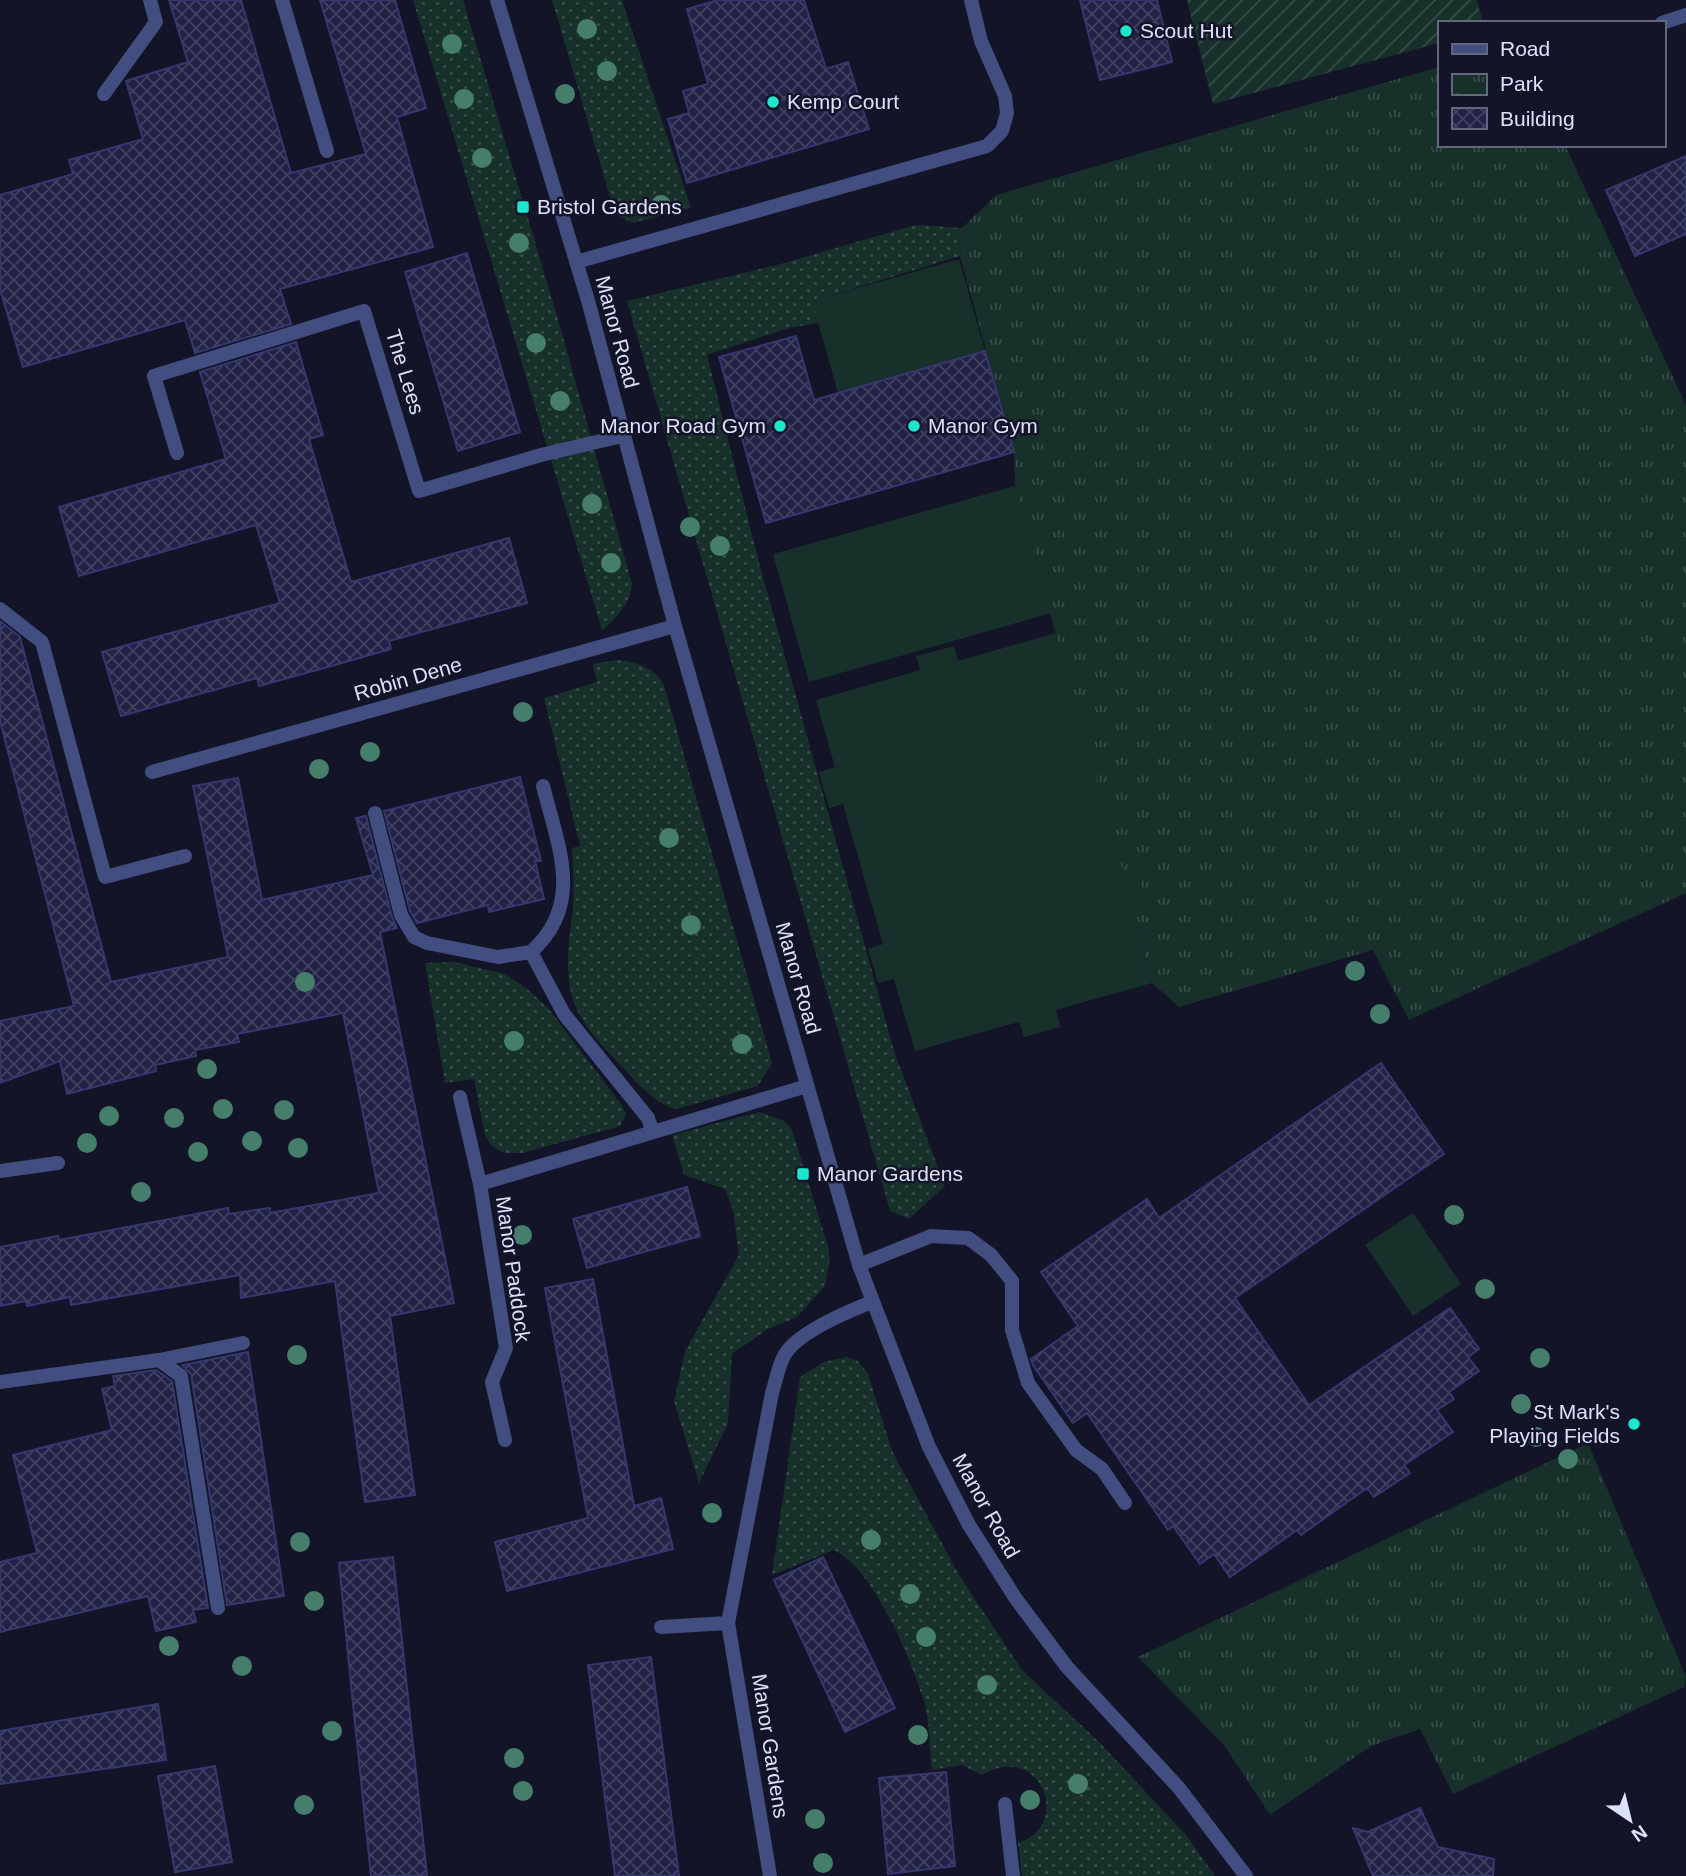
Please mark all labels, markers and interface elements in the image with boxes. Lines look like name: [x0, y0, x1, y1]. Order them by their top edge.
place label: Scout Hut: [1140, 19, 1232, 42]
legend: [1438, 21, 1665, 147]
marker: Scout Hut: [1118, 23, 1134, 39]
text: Road: [1500, 37, 1550, 60]
text: Park: [1500, 72, 1544, 95]
place label: Kemp Court: [787, 90, 899, 113]
marker: Kemp Court: [765, 94, 781, 110]
text: Building: [1500, 107, 1575, 130]
place label: Bristol Gardens: [537, 195, 682, 218]
marker: Bristol Gardens: [515, 199, 531, 215]
street label: Manor Road: [591, 273, 644, 391]
street label: The Lees: [382, 327, 429, 417]
place label: Manor Road Gym: [600, 414, 766, 437]
place label: Manor Gym: [928, 414, 1038, 437]
marker: Manor Road Gym: [772, 418, 788, 434]
marker: Manor Gym: [906, 418, 922, 434]
street label: Robin Dene: [351, 652, 464, 705]
street label: Manor Road: [771, 919, 825, 1037]
place label: Manor Gardens: [817, 1162, 963, 1185]
marker: Manor Gardens: [795, 1166, 811, 1182]
street label: Manor Paddock: [492, 1194, 535, 1344]
place label: St Mark's Playing Fields: [1489, 1400, 1620, 1447]
marker: St Mark's Playing Fields: [1626, 1416, 1642, 1432]
street label: Manor Road: [948, 1450, 1025, 1562]
street label: Manor Gardens: [748, 1672, 793, 1820]
north arrow: [1595, 1785, 1665, 1855]
text: N: [1628, 1821, 1651, 1846]

